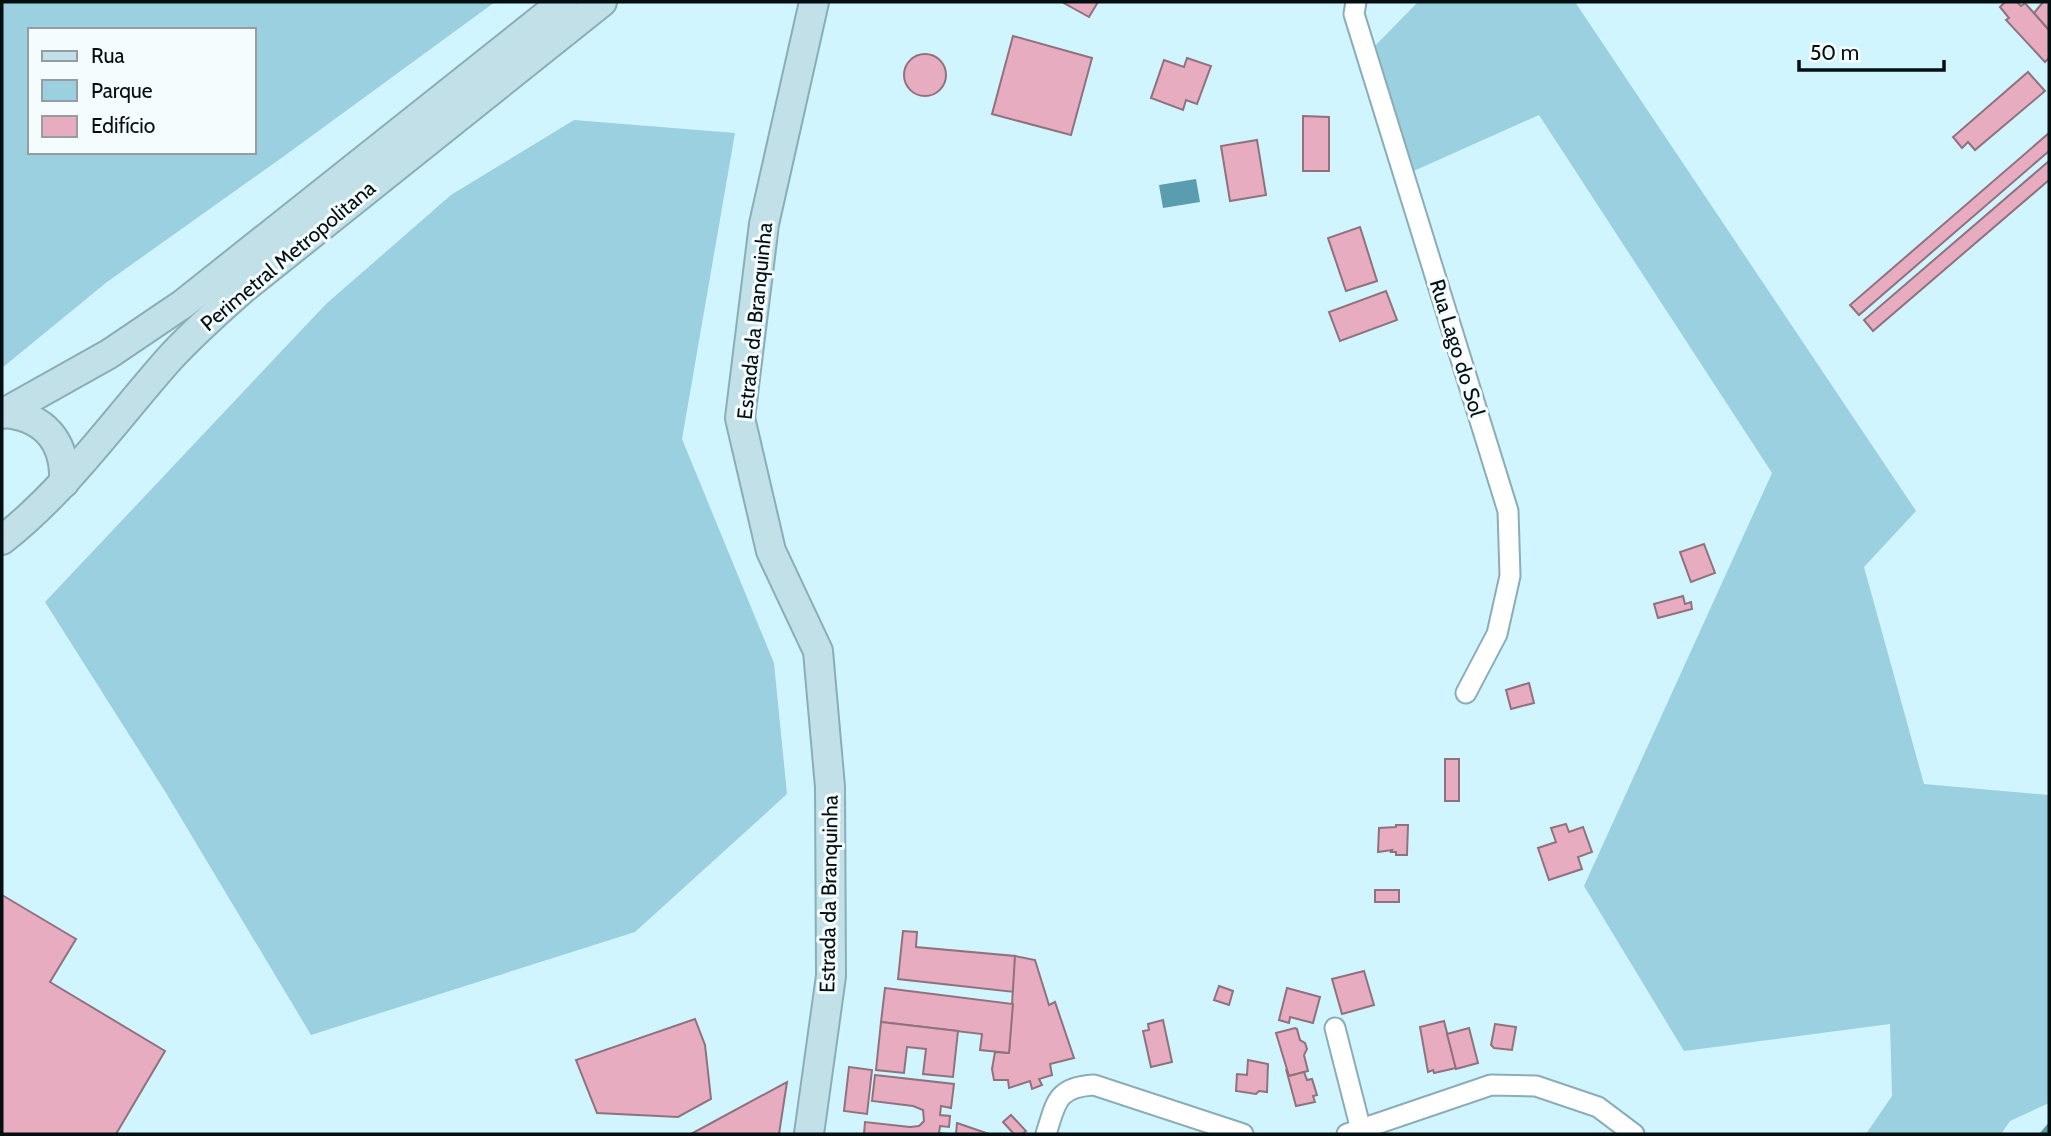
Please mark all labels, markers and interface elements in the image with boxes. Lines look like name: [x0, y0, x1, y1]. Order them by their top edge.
legend: [28, 28, 256, 154]
scale bar: [1799, 28, 1944, 72]
text: 50 m: [1810, 40, 1859, 65]
text: Rua: [91, 43, 125, 68]
text: Parque: [91, 78, 153, 103]
text: Edifício: [91, 113, 155, 138]
street label: Perimetral Metropolitana: [195, 175, 380, 336]
street label: Estrada da Branquinha: [732, 221, 777, 421]
street label: Rua Lago do Sol: [1425, 276, 1490, 420]
street label: Estrada da Branquinha: [814, 795, 843, 993]

